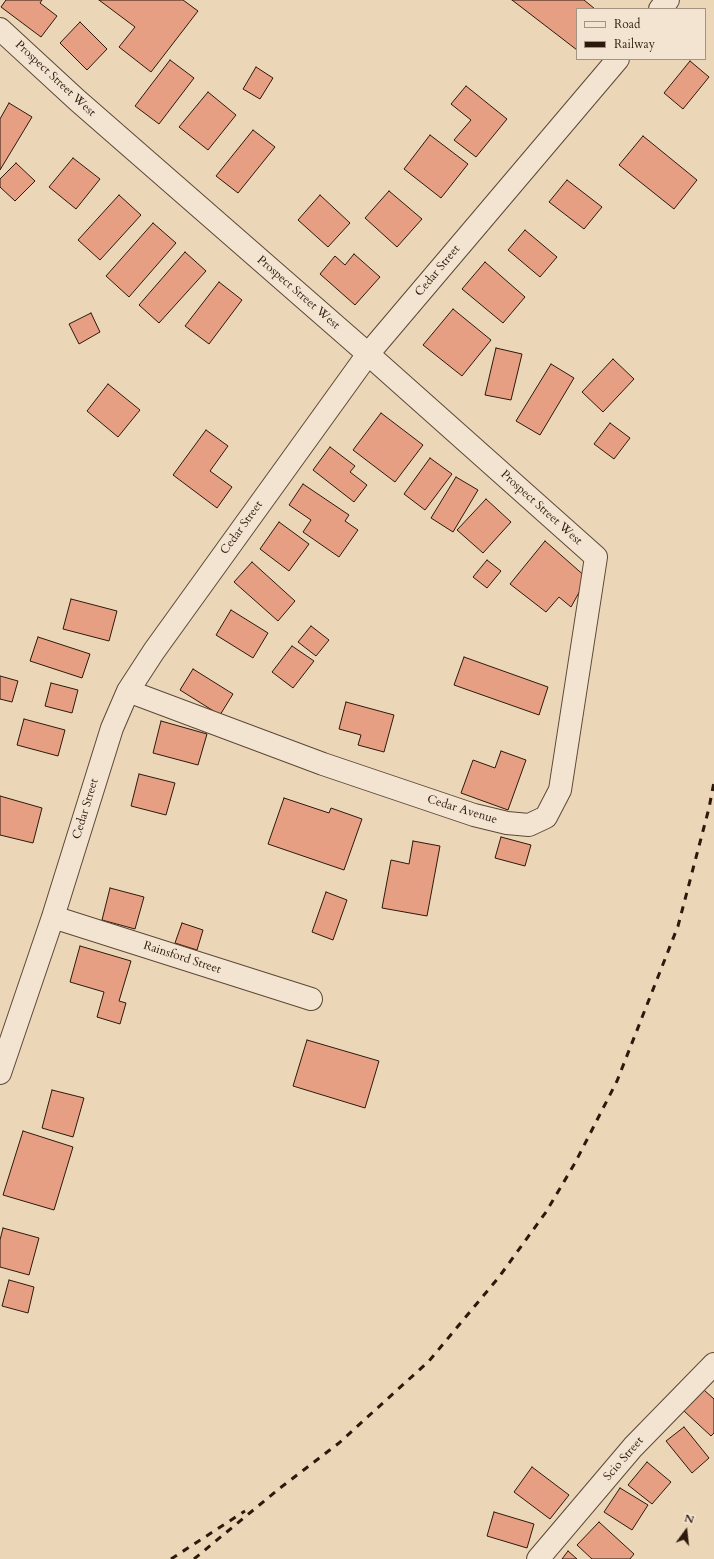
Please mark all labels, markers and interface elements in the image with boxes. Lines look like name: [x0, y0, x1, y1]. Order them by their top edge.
legend: [576, 8, 706, 60]
text: Road: [614, 16, 640, 32]
text: Railway: [614, 36, 655, 52]
street label: Prospect Street West: [12, 38, 98, 120]
street label: Cedar Street: [412, 242, 464, 300]
street label: Prospect Street West: [254, 253, 342, 333]
street label: Prospect Street West: [497, 468, 585, 548]
street label: Cedar Street: [218, 498, 266, 558]
street label: Cedar Street: [70, 777, 102, 841]
street label: Cedar Avenue: [425, 792, 499, 828]
street label: Rainsford Street: [141, 939, 223, 977]
street label: Scio Street: [601, 1434, 647, 1484]
text: N: [683, 1510, 696, 1527]
north arrow: [666, 1511, 706, 1551]

